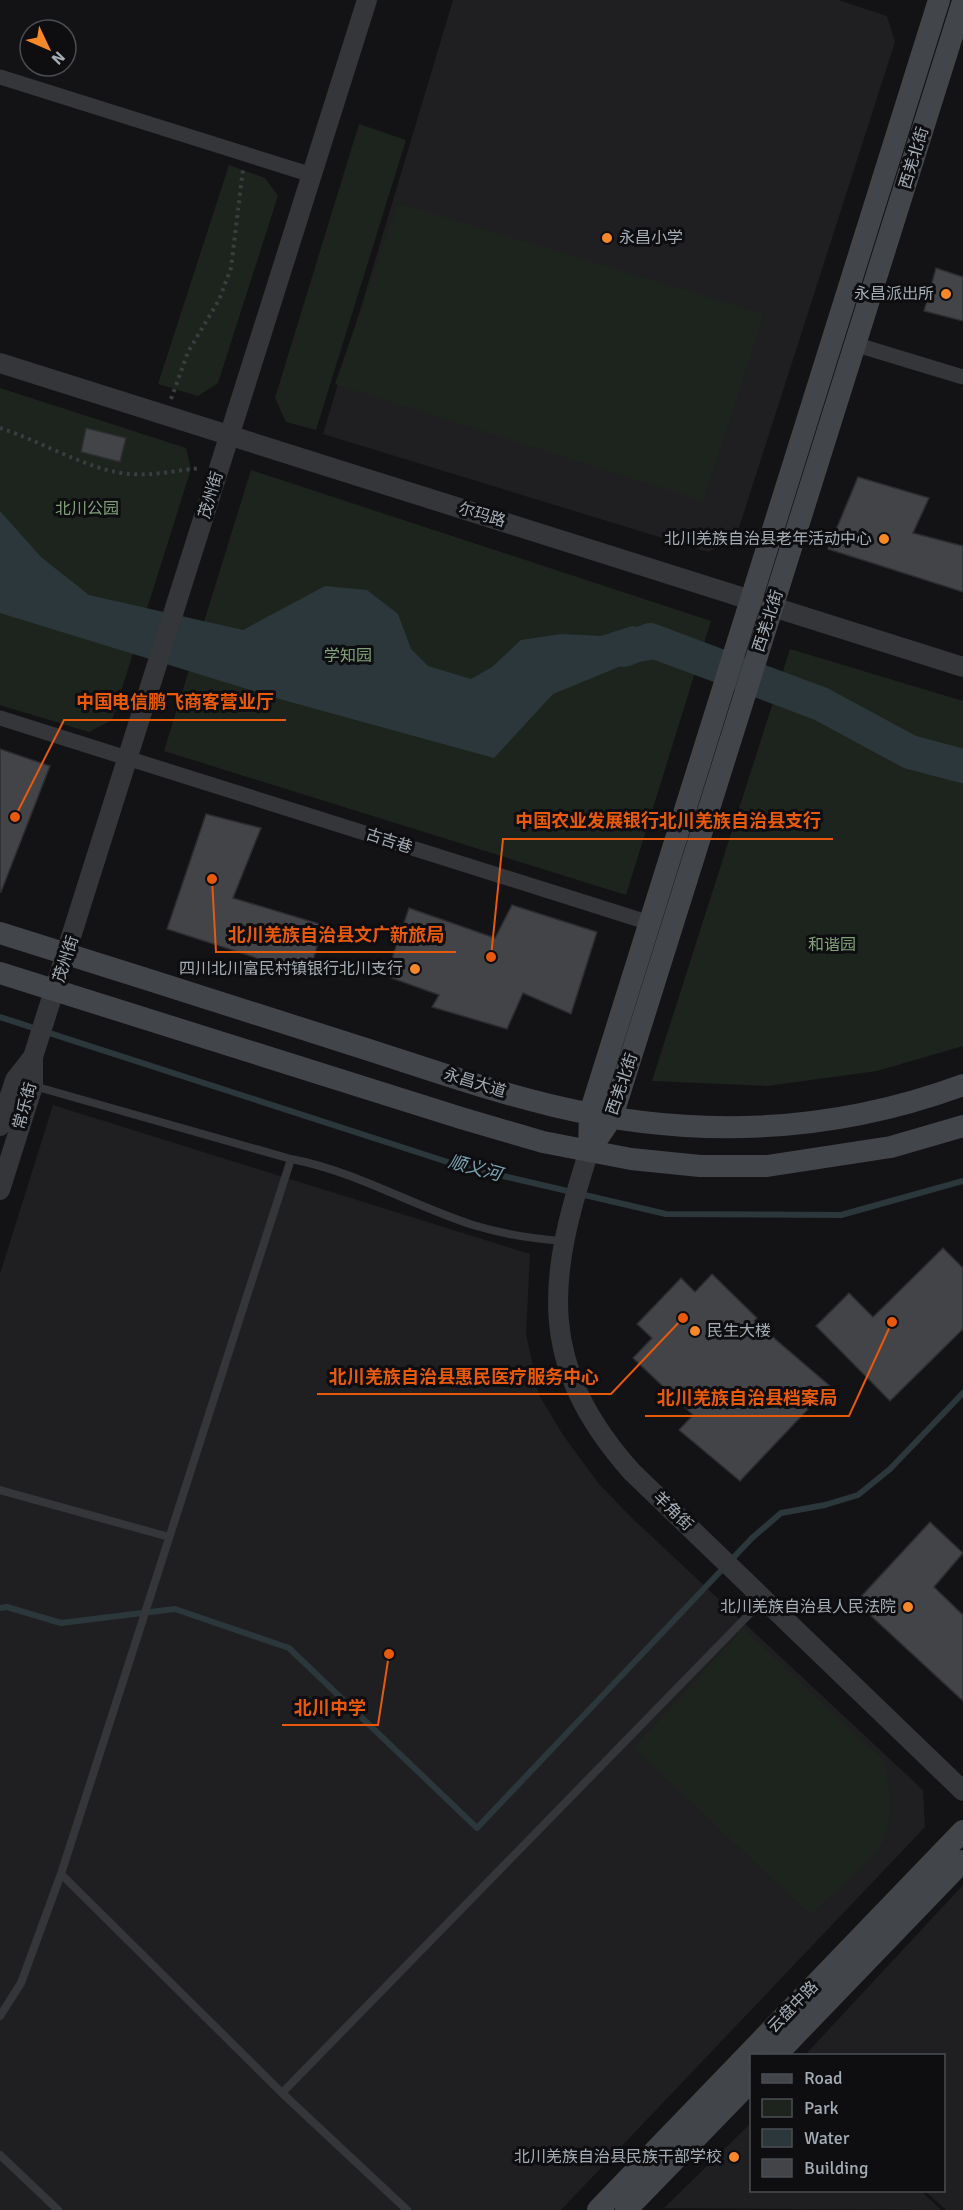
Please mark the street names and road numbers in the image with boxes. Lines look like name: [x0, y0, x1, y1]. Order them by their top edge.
street label: 西羌北街: [895, 124, 933, 192]
street label: 茂州街: [194, 469, 228, 521]
street label: 尔玛路: [456, 498, 508, 532]
street label: 西羌北街: [749, 587, 787, 655]
street label: 古吉巷: [363, 824, 415, 858]
street label: 茂州街: [49, 933, 83, 985]
street label: 西羌北街: [602, 1050, 642, 1118]
street label: 永昌大道: [441, 1064, 509, 1102]
street label: 常乐街: [9, 1080, 41, 1132]
street label: 羊角街: [649, 1487, 697, 1535]
street label: 云盘中路: [764, 1977, 822, 2037]

